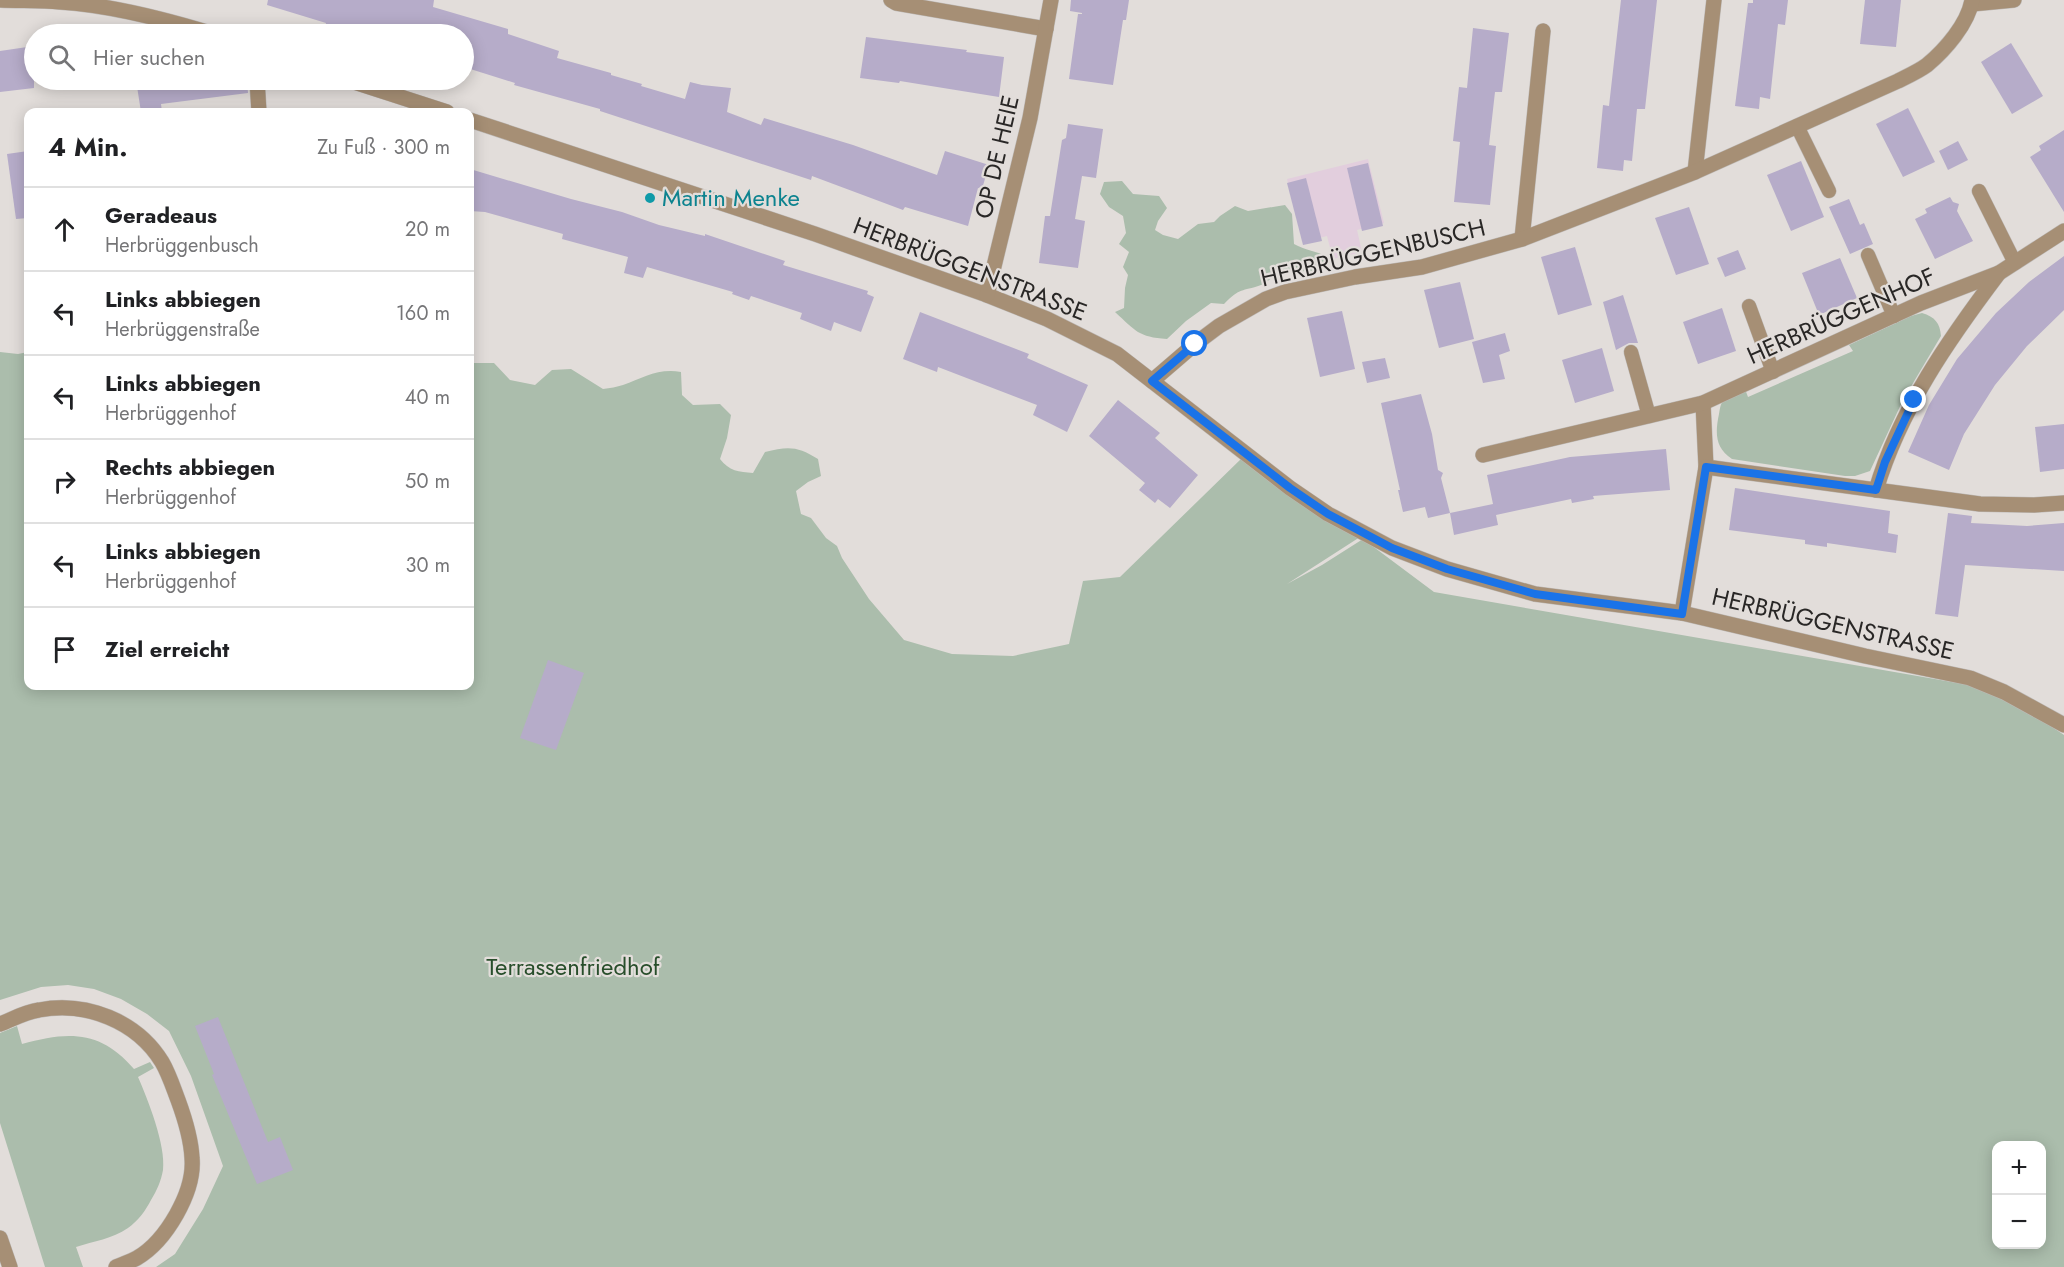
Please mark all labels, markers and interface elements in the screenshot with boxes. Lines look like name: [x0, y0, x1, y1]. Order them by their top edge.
search box: [24, 24, 474, 90]
icon: search: [45, 41, 78, 74]
text: Hier suchen: [93, 41, 205, 73]
street label: OP DE HEIE: [965, 92, 1028, 222]
text: 4 Min.: [48, 128, 128, 166]
text: Zu Fuß · 300 m: [317, 133, 450, 162]
place label: Martin Menke: [662, 180, 800, 215]
marker: Martin Menke: [643, 191, 657, 205]
text: Geradeaus: [105, 199, 217, 231]
street label: HERBRÜGGENSTRASSE: [848, 208, 1092, 329]
street label: HERBRÜGGENBUSCH: [1257, 210, 1489, 295]
icon: ahead: [48, 213, 81, 246]
text: 20 m: [405, 215, 450, 244]
text: Herbrüggenbusch: [105, 231, 259, 260]
street label: HERBRÜGGENHOF: [1741, 258, 1941, 373]
text: Links abbiegen: [105, 283, 261, 315]
icon: left: [48, 297, 81, 330]
text: 160 m: [396, 299, 450, 328]
text: Herbrüggenstraße: [105, 315, 260, 344]
route start: [1181, 330, 1207, 356]
text: Links abbiegen: [105, 367, 261, 399]
icon: left: [48, 381, 81, 414]
text: 40 m: [405, 383, 450, 412]
route end: [1900, 386, 1926, 412]
text: Herbrüggenhof: [105, 399, 236, 428]
text: Rechts abbiegen: [105, 451, 275, 483]
icon: right: [48, 465, 81, 498]
text: 50 m: [405, 467, 450, 496]
text: Herbrüggenhof: [105, 483, 236, 512]
text: Links abbiegen: [105, 535, 261, 567]
icon: left: [48, 549, 81, 582]
text: 30 m: [405, 551, 450, 580]
text: Herbrüggenhof: [105, 567, 236, 596]
street label: HERBRÜGGENSTRASSE: [1708, 579, 1958, 668]
icon: arrive: [48, 633, 81, 666]
text: Ziel erreicht: [105, 633, 229, 665]
park label: Terrassenfriedhof: [486, 949, 661, 984]
map controls: [1992, 1141, 2046, 1249]
button: +: [1992, 1141, 2046, 1195]
button: −: [1992, 1195, 2046, 1249]

